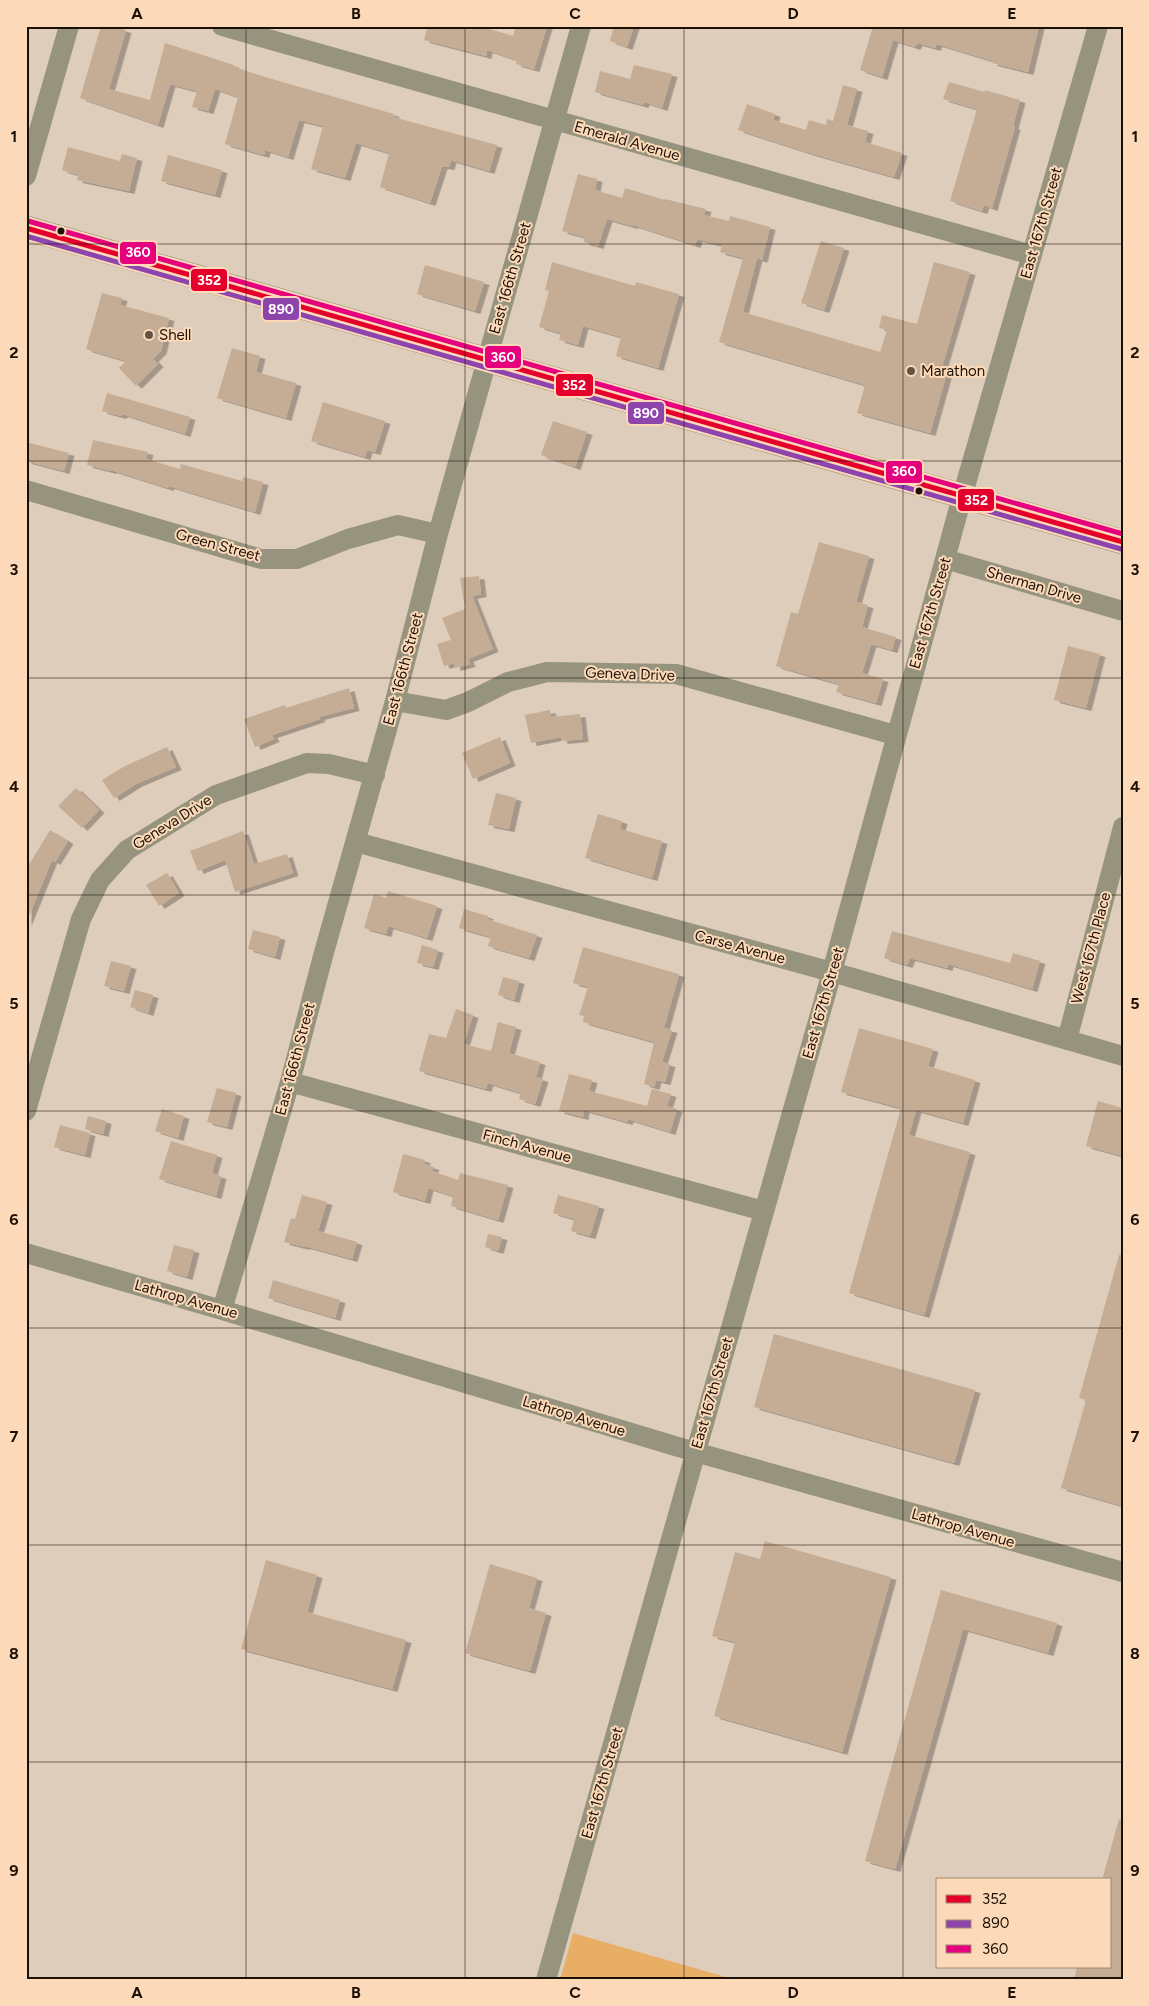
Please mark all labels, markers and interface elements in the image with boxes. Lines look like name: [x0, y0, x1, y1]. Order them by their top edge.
text: A: [131, 4, 143, 23]
text: B: [351, 4, 361, 23]
text: C: [569, 4, 581, 23]
text: D: [787, 4, 799, 23]
text: E: [1007, 4, 1017, 23]
street label: Emerald Avenue: [572, 117, 682, 165]
text: 1: [11, 127, 17, 146]
text: 1: [1132, 127, 1138, 146]
street label: East 167th Street: [1016, 165, 1066, 281]
street label: East 166th Street: [485, 220, 535, 336]
unlabelled marker: [56, 226, 66, 236]
line badge: 360: [119, 241, 157, 265]
text: 360: [126, 244, 150, 261]
line badge: 352: [190, 268, 228, 292]
text: 352: [197, 272, 221, 289]
line badge: 890: [262, 297, 300, 321]
text: 890: [268, 301, 294, 318]
place label: Shell: [159, 326, 191, 344]
marker: Shell: [143, 329, 155, 341]
text: 2: [9, 343, 19, 362]
text: 2: [1130, 343, 1140, 362]
line badge: 360: [484, 345, 522, 369]
text: 360: [491, 349, 515, 366]
place label: Marathon: [921, 362, 985, 380]
marker: Marathon: [905, 365, 917, 377]
line badge: 352: [555, 373, 594, 397]
text: 352: [562, 377, 586, 394]
line badge: 890: [627, 401, 665, 425]
text: 890: [633, 405, 659, 422]
line badge: 360: [885, 460, 923, 484]
text: 360: [892, 463, 916, 480]
unlabelled marker: [914, 486, 924, 496]
line badge: 352: [957, 488, 995, 512]
text: 352: [964, 492, 988, 509]
street label: Green Street: [174, 525, 263, 565]
street label: East 167th Street: [905, 555, 955, 671]
text: 3: [10, 560, 19, 579]
text: 3: [1131, 560, 1140, 579]
street label: Sherman Drive: [984, 563, 1084, 607]
street label: East 166th Street: [379, 610, 427, 727]
street label: Geneva Drive: [585, 663, 675, 685]
text: 4: [9, 777, 19, 796]
text: 4: [1130, 777, 1140, 796]
street label: Geneva Drive: [129, 791, 215, 853]
street label: West 167th Place: [1067, 890, 1115, 1006]
street label: Carse Avenue: [693, 926, 787, 968]
street label: East 167th Street: [798, 945, 848, 1061]
text: 5: [9, 994, 19, 1013]
text: 5: [1130, 994, 1140, 1013]
street label: East 166th Street: [271, 1000, 319, 1117]
street label: Finch Avenue: [481, 1126, 573, 1166]
text: 6: [9, 1210, 19, 1229]
text: 6: [1130, 1210, 1140, 1229]
street label: Lathrop Avenue: [132, 1276, 240, 1322]
street label: East 167th Street: [687, 1335, 737, 1451]
street label: Lathrop Avenue: [520, 1392, 628, 1440]
text: 7: [10, 1427, 19, 1446]
text: 7: [1131, 1427, 1140, 1446]
street label: Lathrop Avenue: [909, 1505, 1017, 1551]
text: 8: [9, 1644, 19, 1663]
text: 8: [1130, 1644, 1140, 1663]
street label: East 167th Street: [577, 1725, 627, 1841]
text: 9: [9, 1861, 19, 1880]
text: 9: [1130, 1861, 1140, 1880]
legend: [936, 1878, 1112, 1968]
text: 352: [982, 1890, 1007, 1908]
text: 890: [982, 1914, 1009, 1932]
text: 360: [982, 1940, 1008, 1958]
text: A: [131, 1983, 143, 2002]
text: B: [351, 1983, 361, 2002]
text: C: [569, 1983, 581, 2002]
text: D: [787, 1983, 799, 2002]
text: E: [1007, 1983, 1017, 2002]

